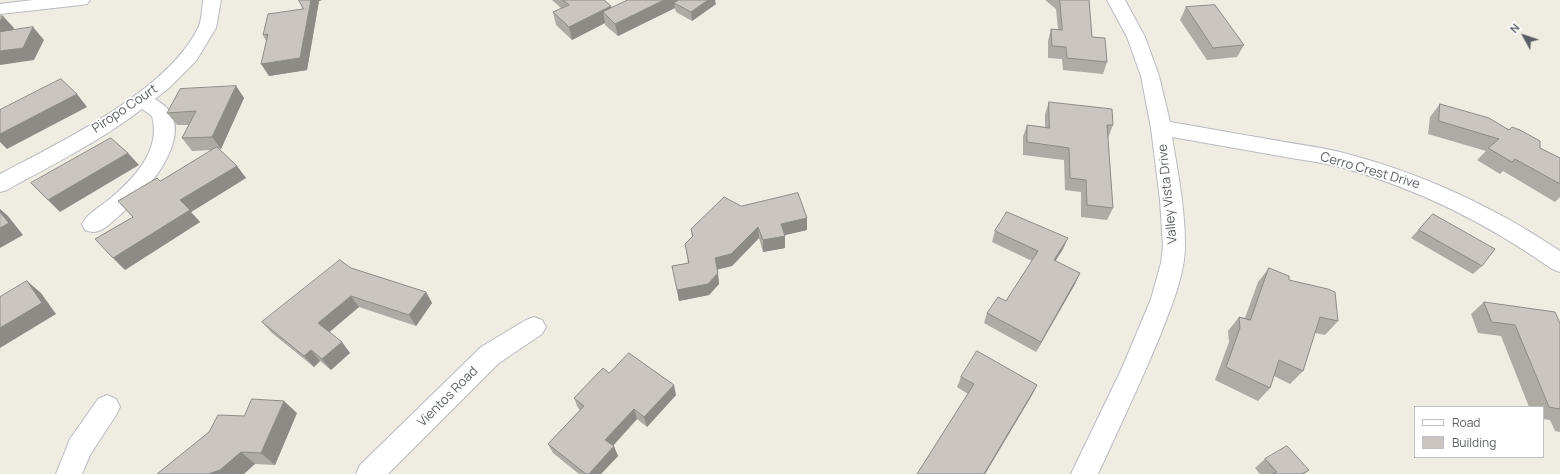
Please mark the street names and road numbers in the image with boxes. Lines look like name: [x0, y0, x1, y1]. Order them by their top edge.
street label: Piropo Court: [89, 81, 161, 137]
street label: Valley Vista Drive: [1155, 143, 1181, 245]
street label: Cerro Crest Drive: [1318, 149, 1422, 193]
street label: Vientos Road: [415, 364, 481, 430]

